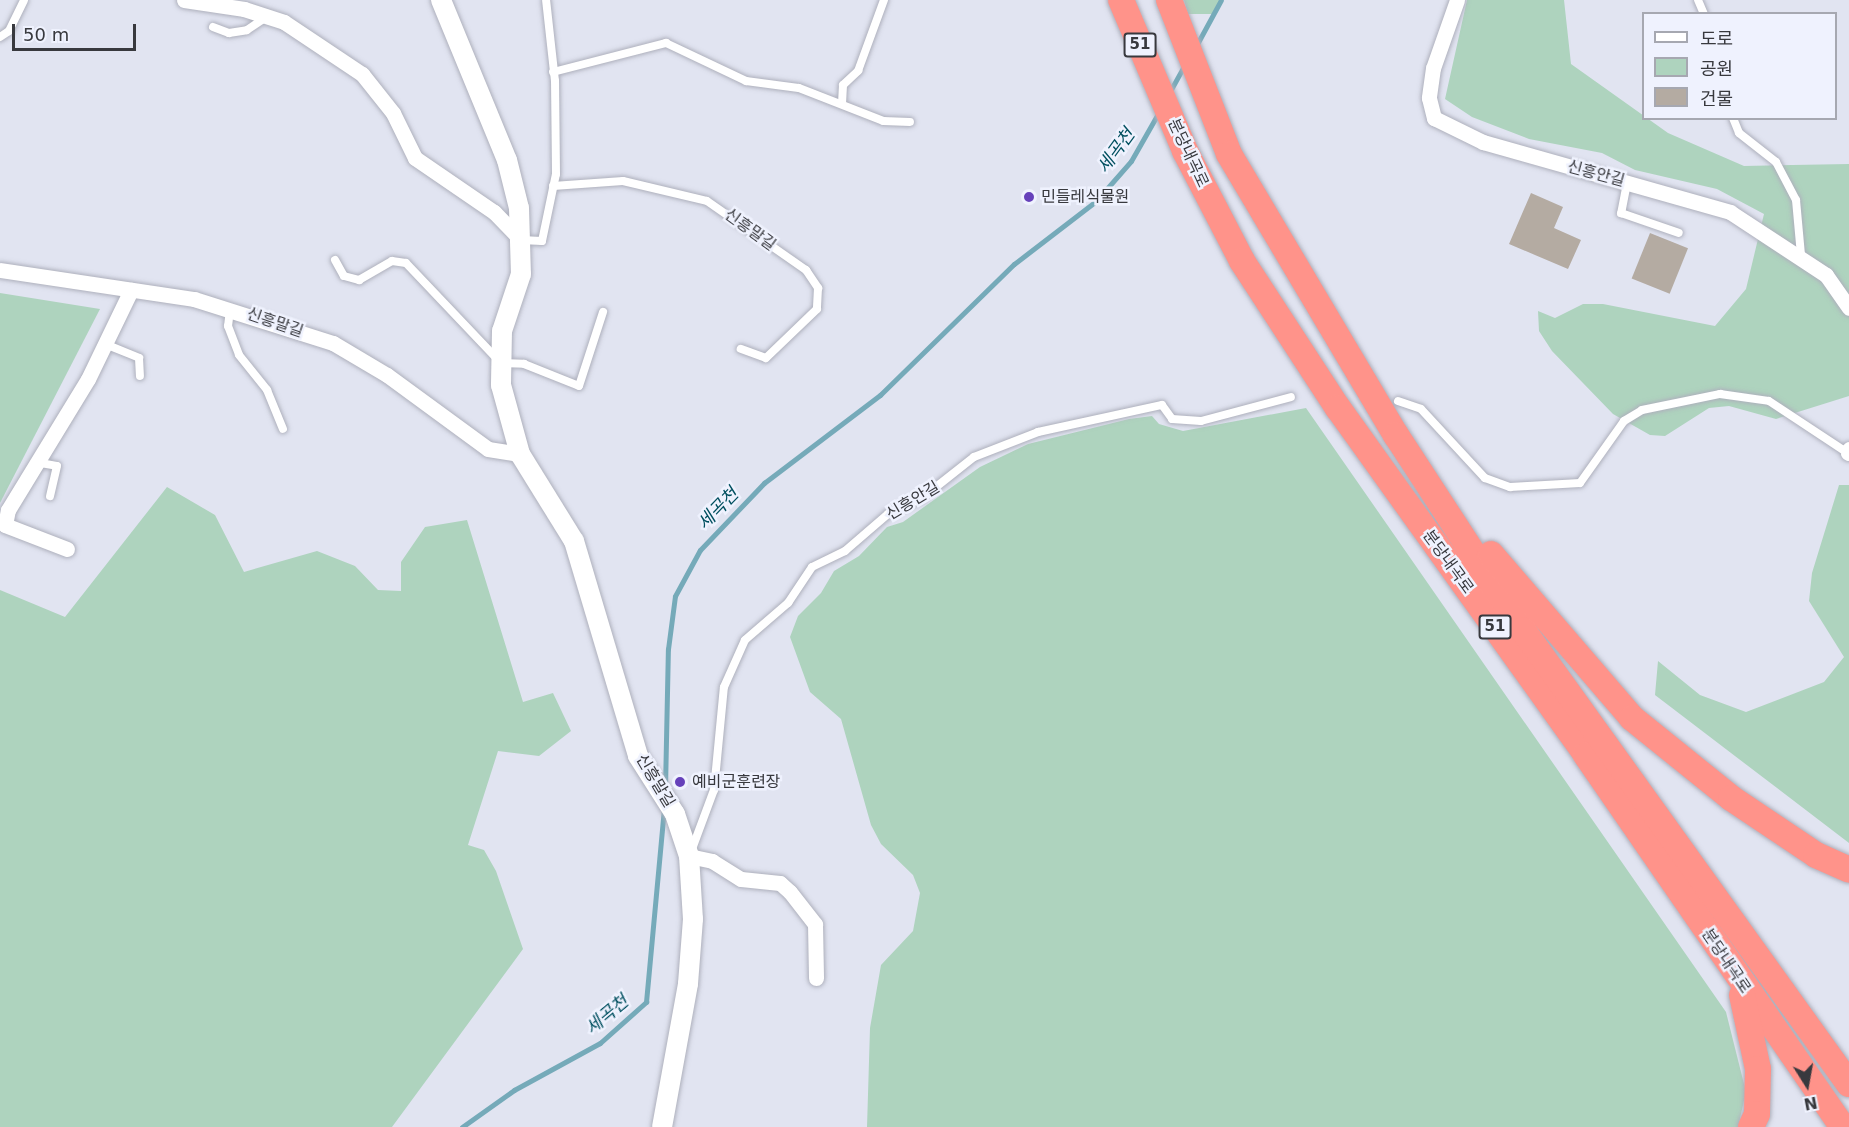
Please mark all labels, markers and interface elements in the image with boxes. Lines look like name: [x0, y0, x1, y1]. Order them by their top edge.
scale bar: [15, 12, 140, 50]
legend: [1642, 12, 1837, 120]
text: 50 m: [23, 24, 69, 45]
text: 도로: [1700, 28, 1733, 49]
road number: 51: [1124, 33, 1156, 57]
text: 공원: [1700, 58, 1733, 79]
text: 건물: [1700, 88, 1733, 109]
street label: 분당내곡로: [1164, 116, 1212, 190]
water label: 세곡천: [1093, 125, 1139, 177]
street label: 신흥안길: [1565, 157, 1627, 191]
place label: 민들레식물원: [1041, 187, 1129, 207]
marker: 민들레식물원: [1022, 190, 1036, 204]
street label: 신흥말길: [721, 205, 779, 255]
street label: 신흥말길: [244, 304, 306, 342]
street label: 신흥안길: [883, 478, 943, 524]
water label: 세곡천: [693, 484, 743, 534]
street label: 분당내곡로: [1419, 527, 1477, 597]
road number: 51: [1478, 615, 1512, 639]
street label: 신흥말길: [632, 751, 678, 811]
place label: 예비군훈련장: [692, 772, 780, 792]
marker: 예비군훈련장: [673, 775, 687, 789]
street label: 분당내곡로: [1697, 925, 1755, 997]
water label: 세곡천: [581, 991, 633, 1039]
north arrow: [1777, 1055, 1837, 1115]
text: N: [1802, 1093, 1819, 1114]

